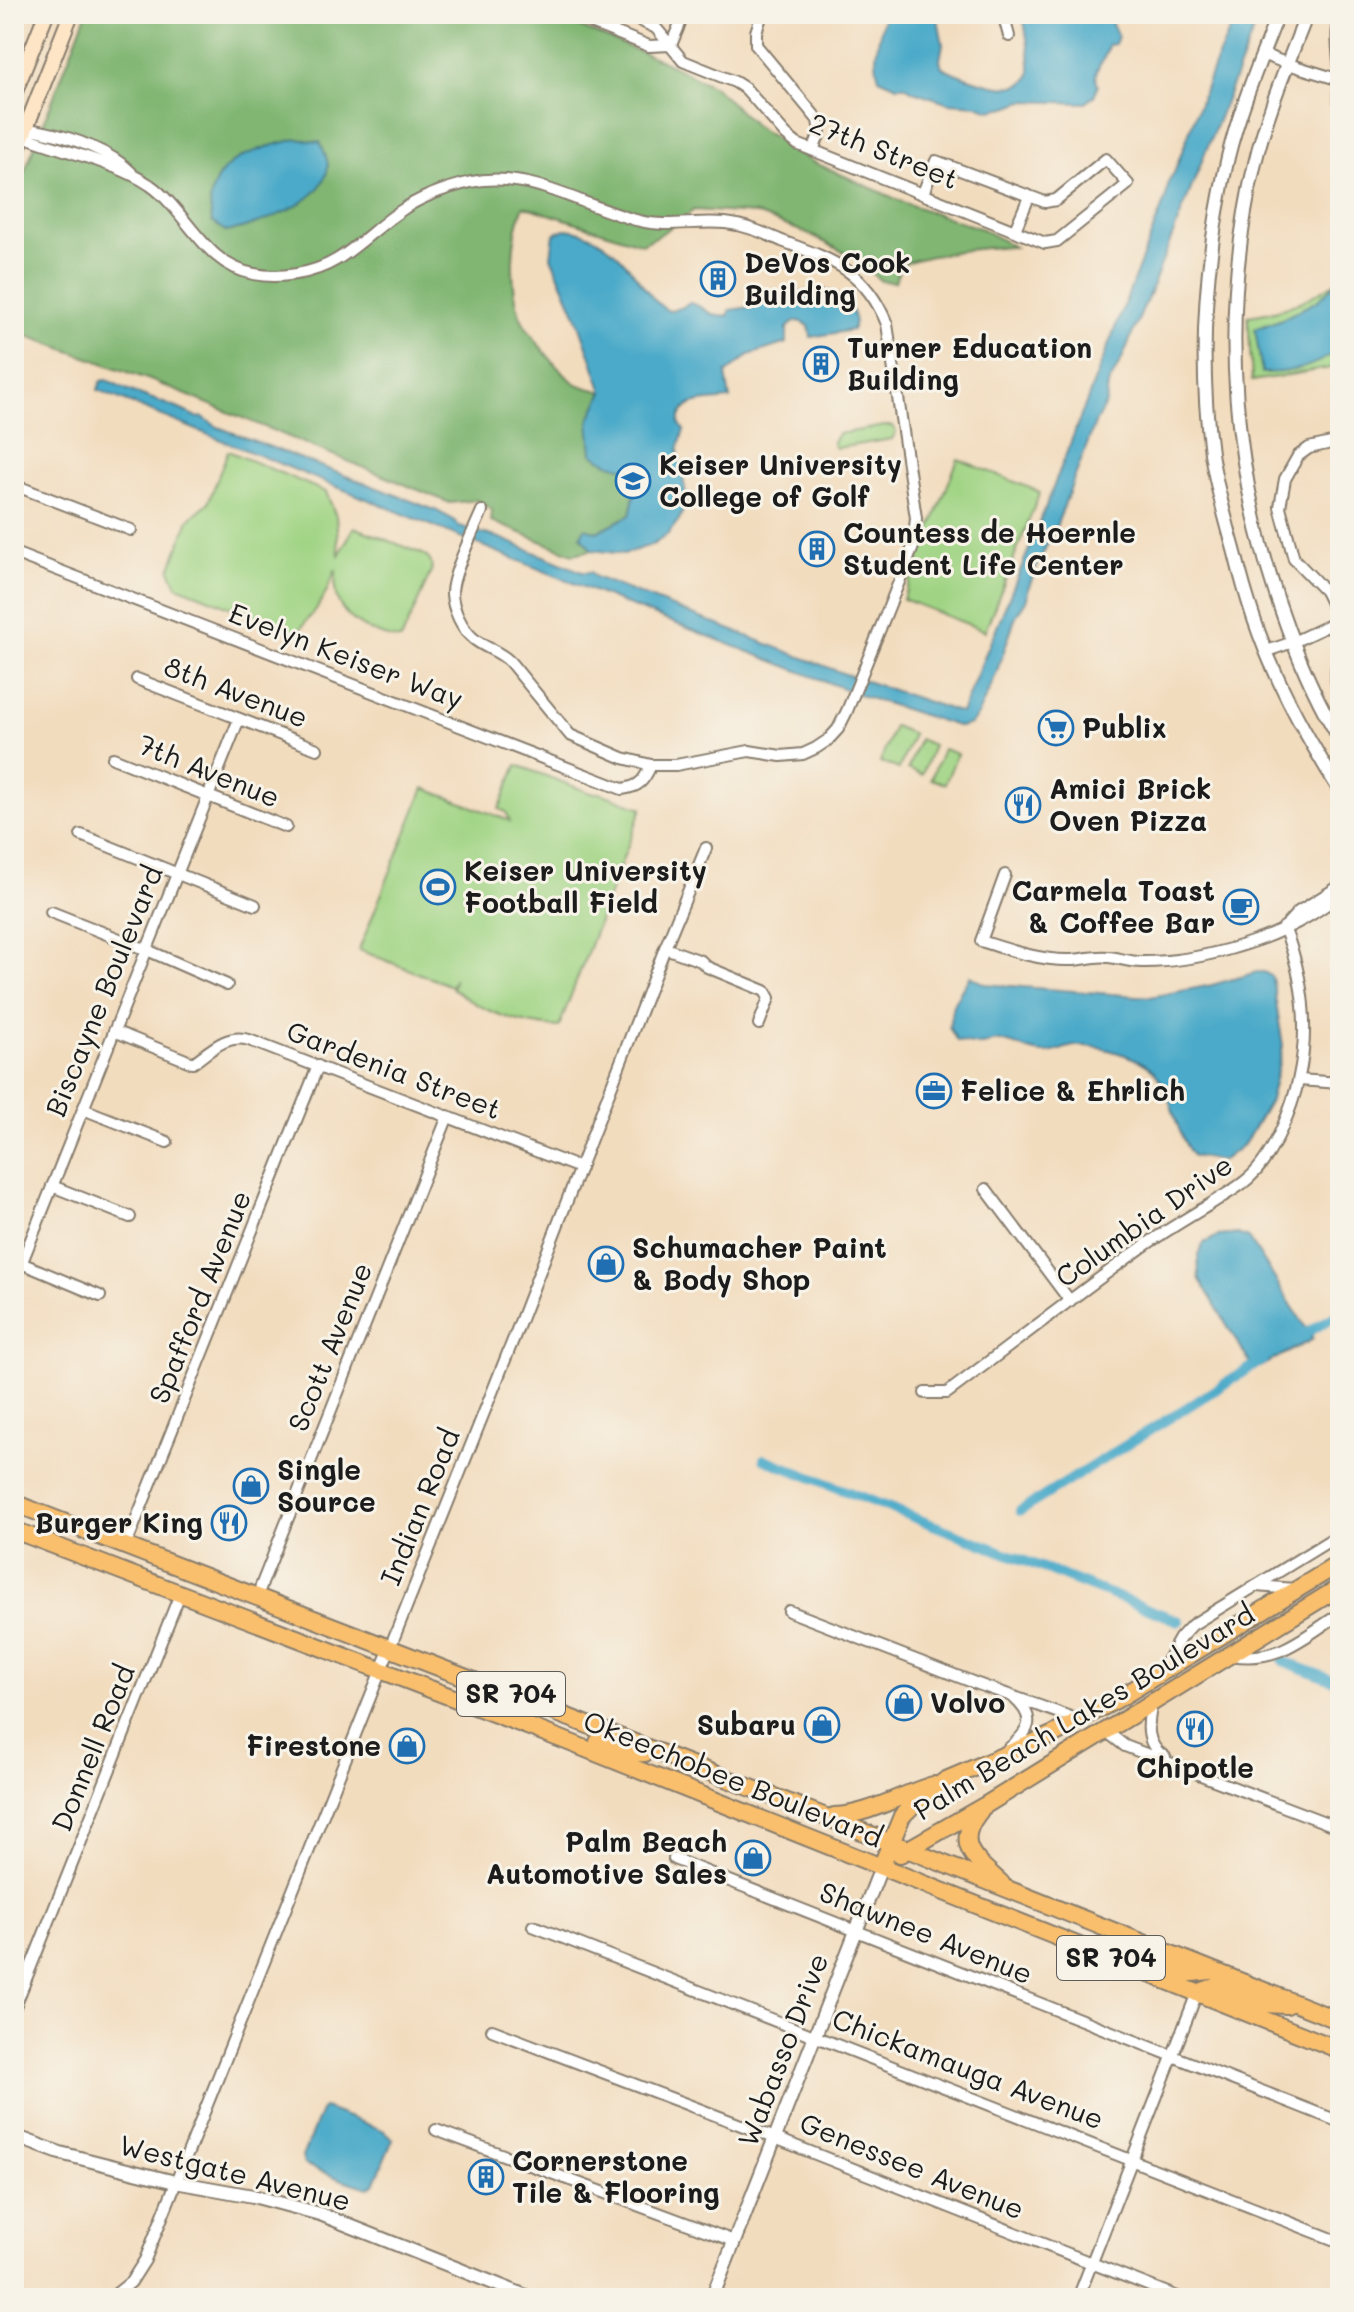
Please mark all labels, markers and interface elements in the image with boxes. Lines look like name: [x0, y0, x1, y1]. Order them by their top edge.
street label: 27th Street: [805, 104, 964, 196]
place label: DeVos Cook Building: [744, 244, 910, 312]
building icon: DeVos Cook Building: [699, 260, 737, 298]
place label: Turner Education Building: [847, 329, 1092, 397]
building icon: Turner Education Building: [802, 345, 840, 383]
place label: Keiser University College of Golf: [659, 446, 902, 514]
school or university icon: Keiser University College of Golf: [614, 462, 652, 500]
place label: Countess de Hoernle Student Life Center: [843, 514, 1136, 582]
building icon: Countess de Hoernle Student Life Center: [798, 530, 836, 568]
street label: Evelyn Keiser Way: [224, 594, 468, 716]
street label: 8th Avenue: [159, 647, 313, 735]
supermarket icon: Publix: [1037, 709, 1075, 747]
place label: Publix: [1082, 709, 1167, 745]
street label: 7th Avenue: [133, 725, 285, 815]
place label: Amici Brick Oven Pizza: [1049, 770, 1211, 838]
restaurant icon: Amici Brick Oven Pizza: [1004, 786, 1042, 824]
place label: Keiser University Football Field: [464, 852, 707, 920]
street label: Biscayne Boulevard: [36, 860, 170, 1121]
sports icon: Keiser University Football Field: [419, 868, 457, 906]
place label: Carmela Toast & Coffee Bar: [1011, 872, 1215, 940]
cafe icon: Carmela Toast & Coffee Bar: [1222, 888, 1260, 926]
street label: Gardenia Street: [282, 1012, 507, 1127]
office icon: Felice & Ehrlich: [915, 1072, 953, 1110]
place label: Felice & Ehrlich: [960, 1072, 1185, 1108]
street label: Columbia Drive: [1048, 1146, 1239, 1295]
street label: Spafford Avenue: [140, 1185, 258, 1408]
place label: Schumacher Paint & Body Shop: [632, 1229, 887, 1298]
shop icon: Schumacher Paint & Body Shop: [587, 1245, 625, 1283]
street label: Scott Avenue: [279, 1257, 379, 1437]
street label: Indian Road: [371, 1423, 467, 1590]
place label: Single Source: [277, 1451, 376, 1519]
shop icon: Single Source: [232, 1467, 270, 1505]
place label: Burger King: [35, 1504, 203, 1540]
restaurant icon: Burger King: [210, 1504, 248, 1542]
street label: Palm Beach Lakes Boulevard: [907, 1595, 1260, 1827]
street label: Donnell Road: [42, 1659, 142, 1836]
road number: SR 704: [457, 1672, 565, 1716]
shop icon: Volvo: [885, 1684, 923, 1722]
place label: Volvo: [930, 1684, 1005, 1720]
street label: Okeechobee Boulevard: [578, 1701, 888, 1855]
place label: Subaru: [697, 1706, 796, 1742]
shop icon: Subaru: [803, 1706, 841, 1744]
restaurant icon: Chipotle: [1176, 1710, 1214, 1748]
place label: Firestone: [246, 1727, 381, 1763]
shop icon: Firestone: [388, 1727, 426, 1765]
place label: Chipotle: [1136, 1749, 1254, 1785]
place label: Palm Beach Automotive Sales: [486, 1823, 727, 1891]
shop icon: Palm Beach Automotive Sales: [734, 1839, 772, 1877]
street label: Shawnee Avenue: [815, 1873, 1038, 1991]
road number: SR 704: [1057, 1936, 1165, 1980]
street label: Wabasso Drive: [729, 1948, 835, 2151]
street label: Chickamauga Avenue: [828, 2000, 1109, 2136]
street label: Genessee Avenue: [795, 2104, 1030, 2226]
street label: Westgate Avenue: [116, 2126, 355, 2218]
place label: Cornerstone Tile & Flooring: [512, 2142, 720, 2210]
building icon: Cornerstone Tile & Flooring: [467, 2158, 505, 2196]

